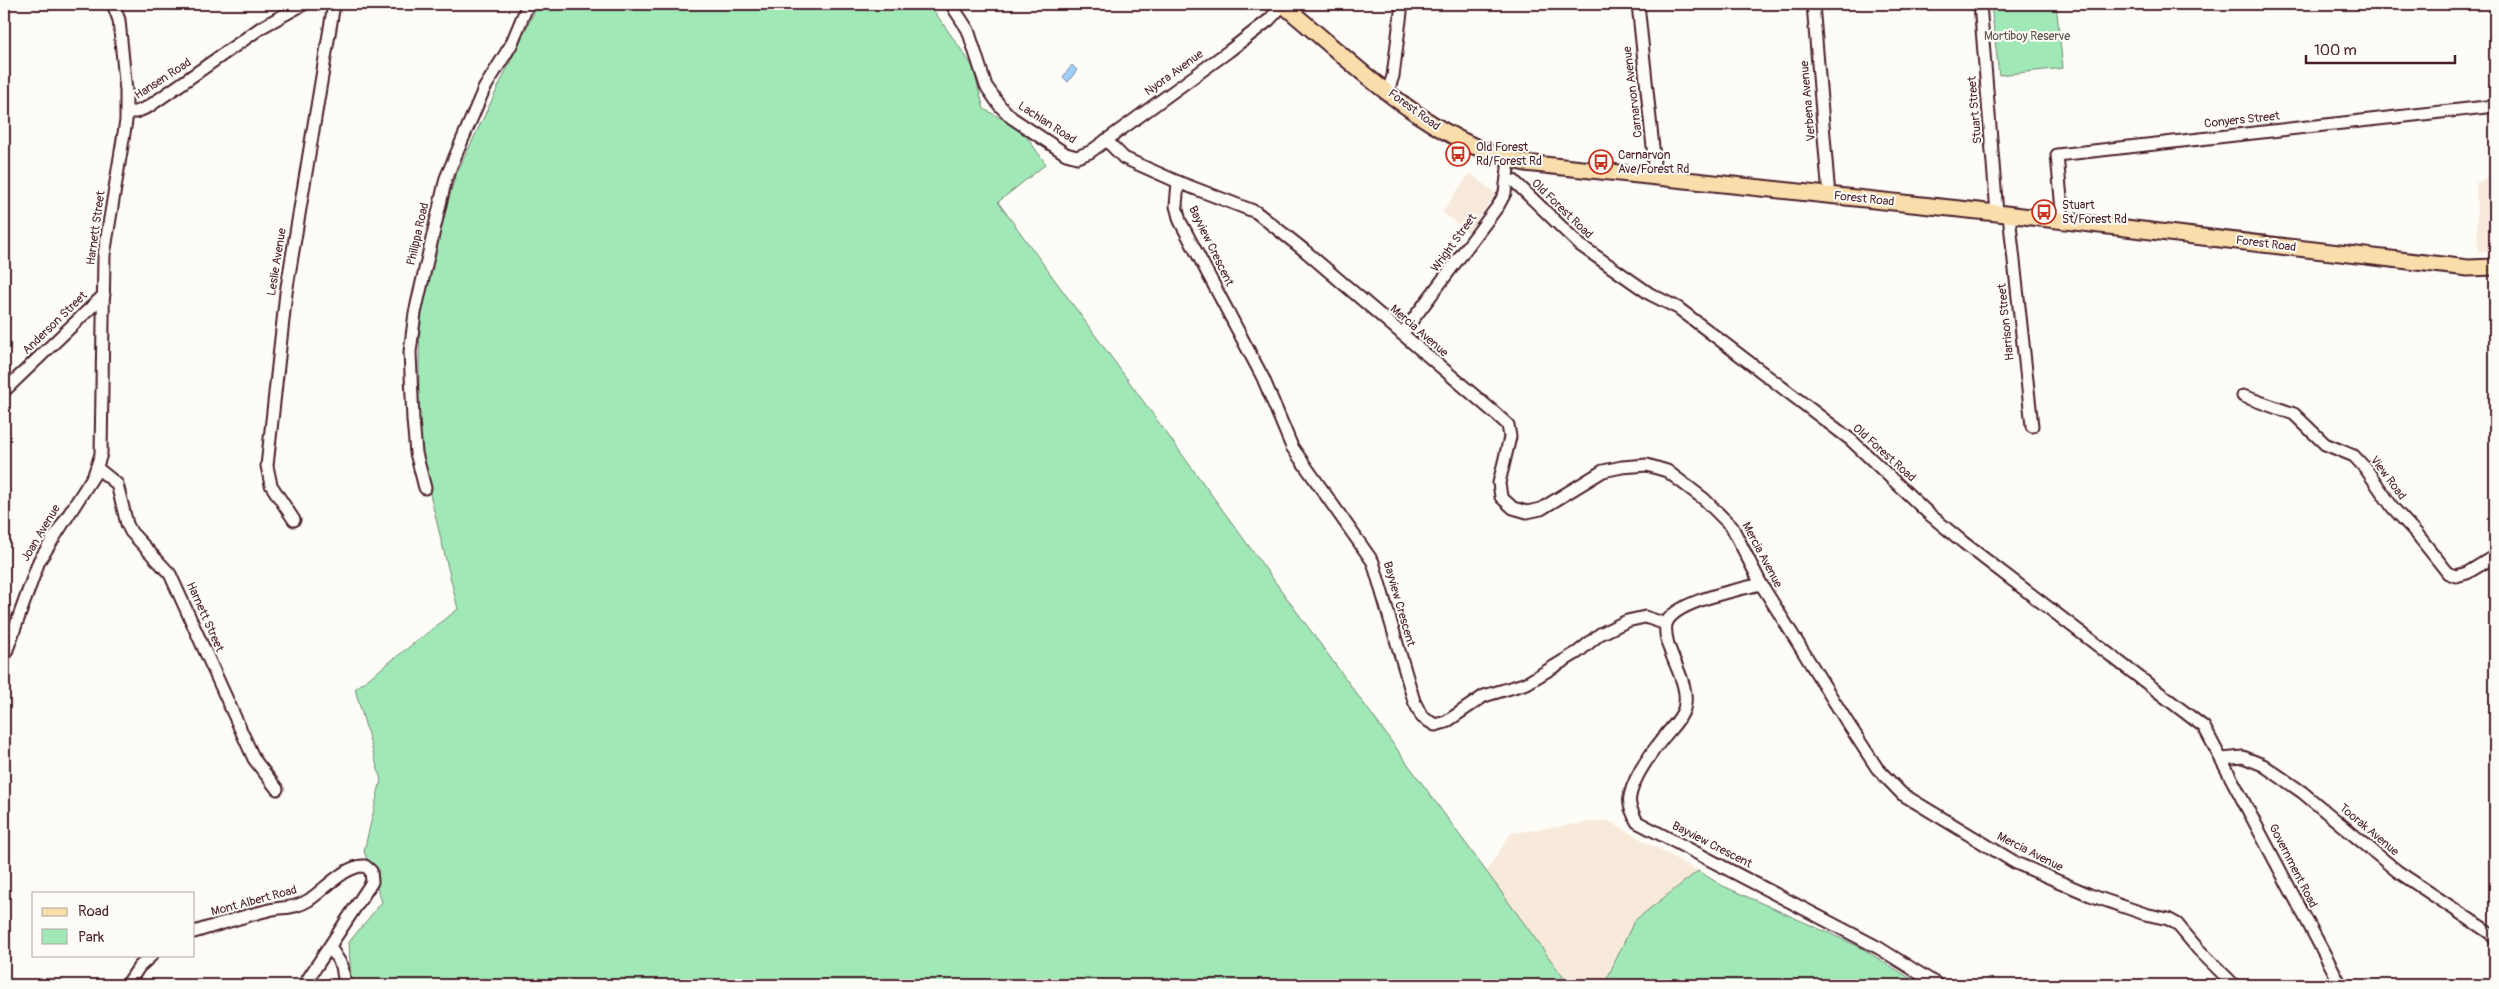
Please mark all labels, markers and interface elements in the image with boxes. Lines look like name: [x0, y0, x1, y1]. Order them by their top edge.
park label: Mortiboy Reserve: [1984, 29, 2070, 44]
scale bar: [2306, 32, 2455, 64]
text: 100 m: [2314, 41, 2357, 60]
street label: Carnarvon Avenue: [1620, 45, 1646, 139]
street label: Nyora Avenue: [1142, 47, 1206, 99]
street label: Hansen Road: [132, 55, 194, 103]
street label: Verbena Avenue: [1797, 60, 1819, 142]
street label: Stuart Street: [1965, 75, 1985, 144]
street label: Forest Road: [1385, 86, 1443, 134]
street label: Lachlan Road: [1015, 99, 1079, 147]
street label: Conyers Street: [2203, 109, 2281, 131]
place label: Old Forest Rd/Forest Rd: [1476, 140, 1542, 169]
bus stop icon: Old Forest Rd/Forest Rd: [1445, 141, 1471, 167]
place label: Carnarvon Ave/Forest Rd: [1618, 148, 1689, 177]
bus stop icon: Carnarvon Ave/Forest Rd: [1588, 149, 1614, 175]
street label: Old Forest Road: [1528, 176, 1596, 242]
street label: Forest Road: [1833, 188, 1895, 210]
street label: Harnett Street: [83, 190, 109, 266]
place label: Stuart St/Forest Rd: [2062, 198, 2127, 227]
bus stop icon: Stuart St/Forest Rd: [2031, 199, 2057, 225]
street label: Philippa Road: [404, 201, 433, 267]
street label: Bayview Crescent: [1185, 203, 1237, 289]
street label: Wright Street: [1428, 211, 1480, 275]
street label: Leslie Avenue: [264, 227, 290, 297]
street label: Forest Road: [2235, 233, 2297, 255]
street label: Harrison Street: [1994, 283, 2018, 361]
street label: Anderson Street: [19, 288, 91, 358]
street label: Mercia Avenue: [1387, 302, 1451, 360]
street label: Old Forest Road: [1849, 421, 1919, 485]
street label: View Road: [2367, 453, 2409, 503]
street label: Joan Avenue: [18, 502, 64, 564]
street label: Mercia Avenue: [1738, 520, 1786, 590]
street label: Bayview Crescent: [1380, 560, 1418, 648]
street label: Harnett Street: [183, 580, 227, 654]
street label: Toorak Avenue: [2336, 801, 2402, 859]
street label: Bayview Crescent: [1670, 818, 1755, 872]
street label: Government Road: [2265, 822, 2321, 911]
street label: Mercia Avenue: [1994, 829, 2066, 875]
street label: Mont Albert Road: [210, 882, 299, 920]
legend: [32, 892, 195, 956]
text: Road: [78, 902, 109, 921]
text: Park: [78, 928, 105, 947]

